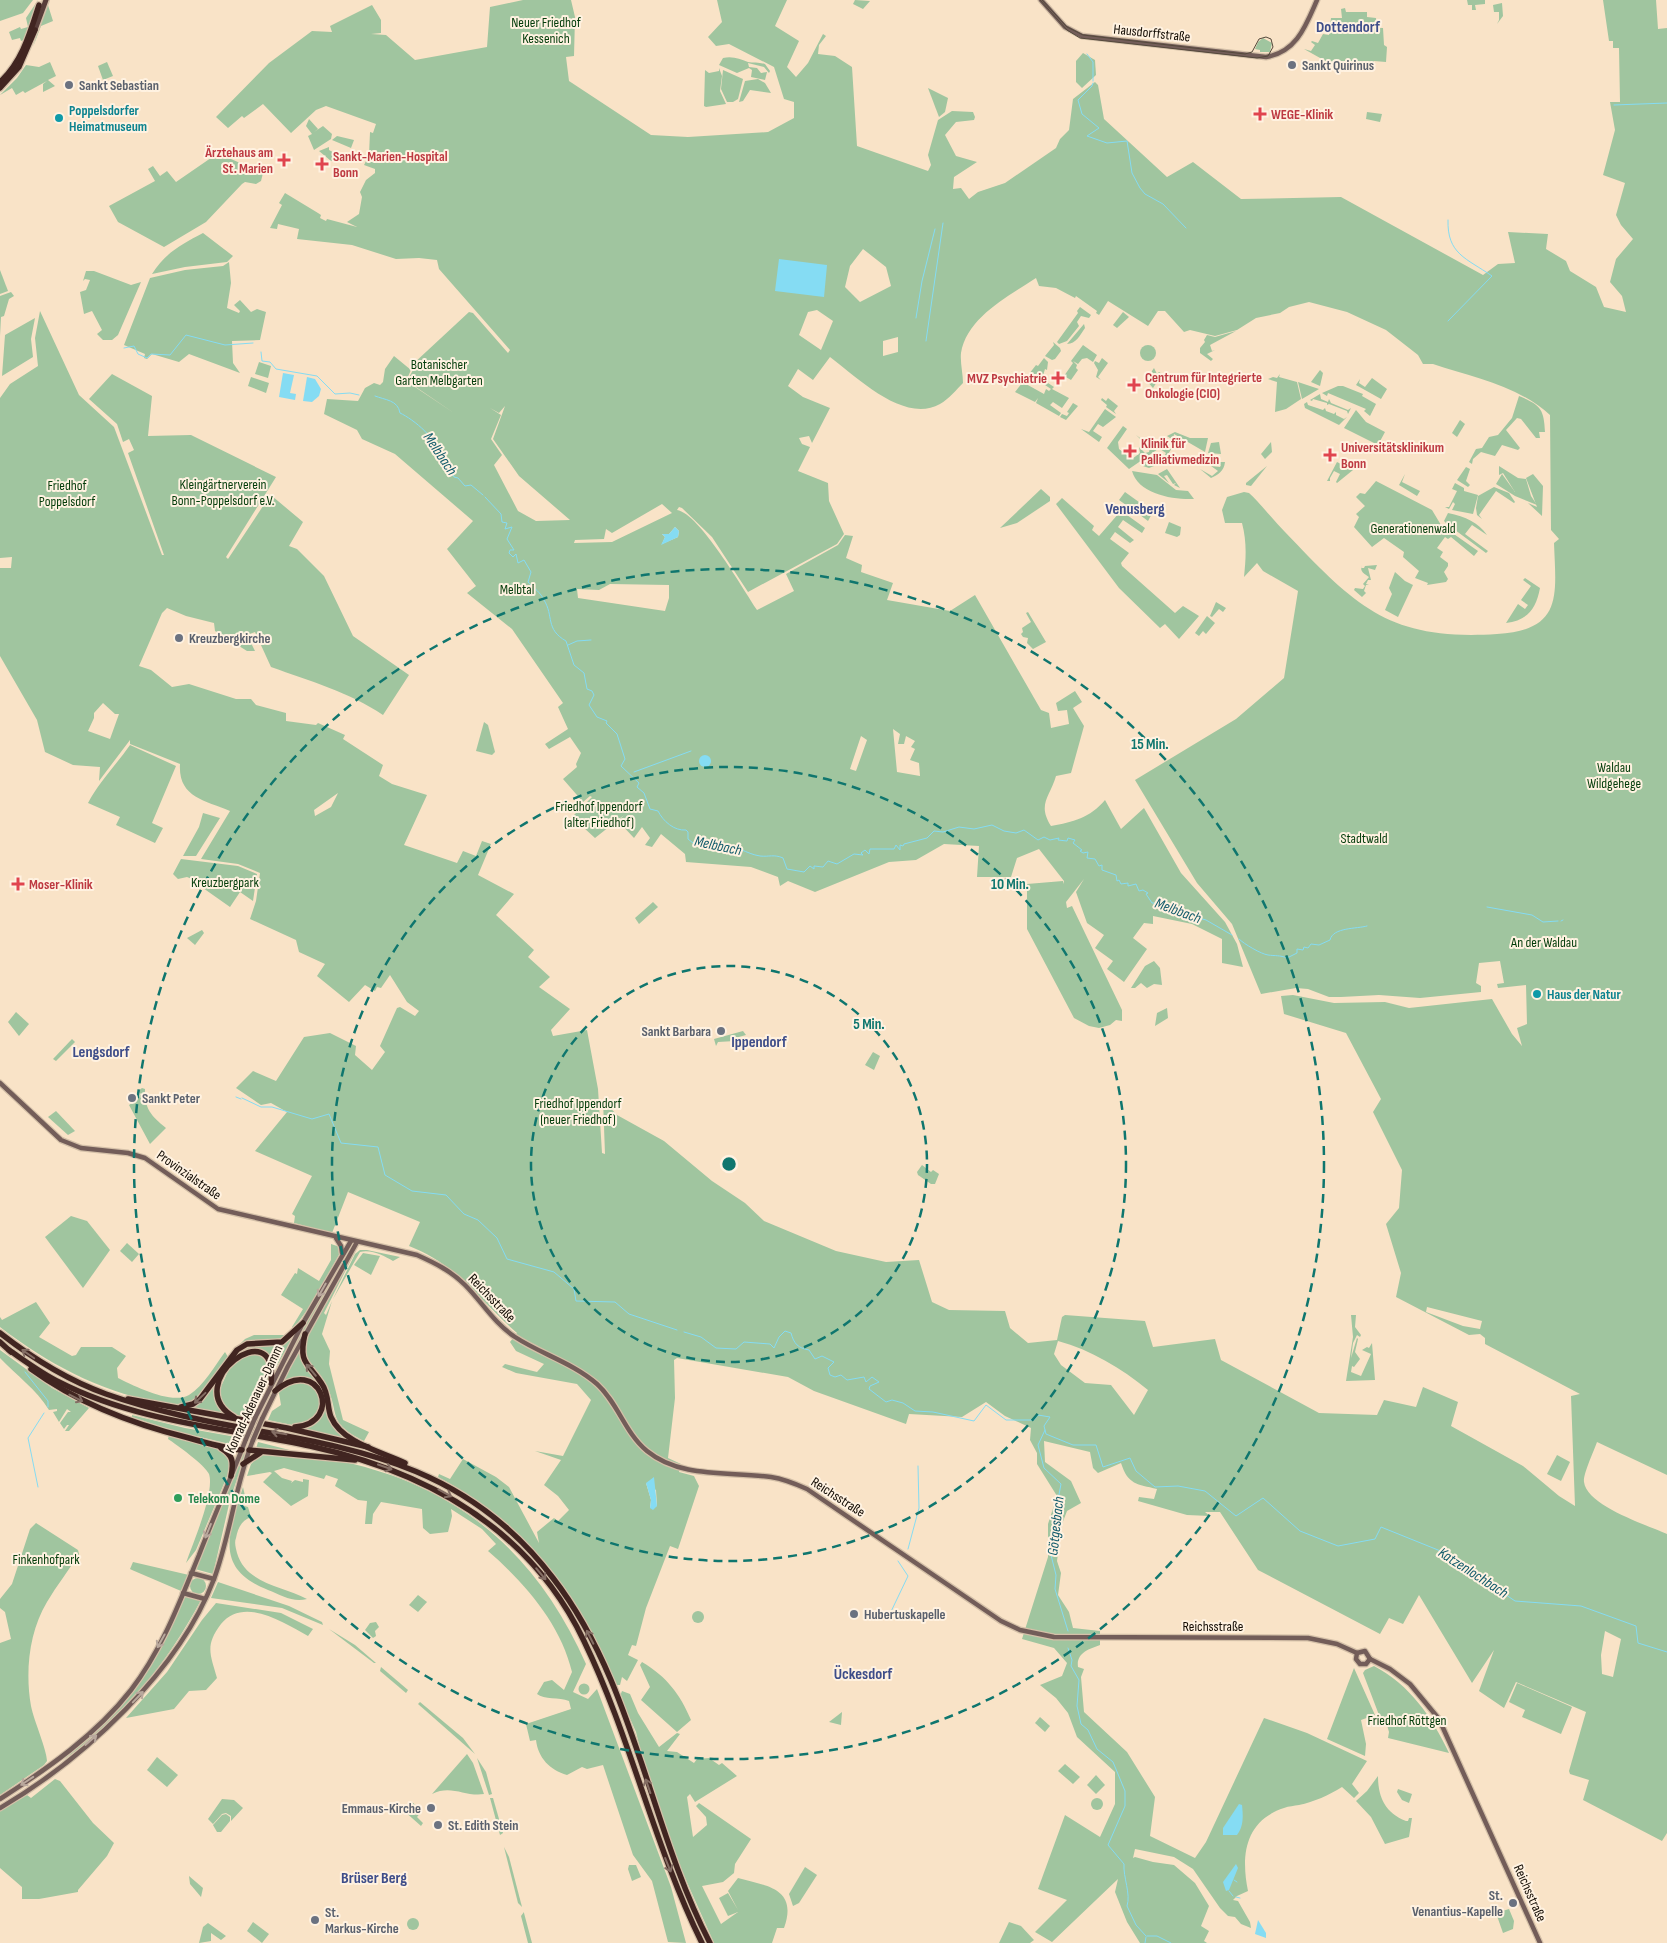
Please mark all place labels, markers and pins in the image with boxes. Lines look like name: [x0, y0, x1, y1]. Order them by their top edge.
place label: Sankt Quirinus: [1302, 57, 1374, 74]
marker: Sankt Quirinus: [1286, 59, 1298, 71]
place label: Sankt Sebastian: [79, 77, 159, 94]
marker: Sankt Sebastian: [63, 79, 75, 91]
place label: Poppelsdorfer Heimatmuseum: [69, 102, 147, 135]
place label: WEGE-Klinik: [1271, 106, 1333, 123]
marker: WEGE-Klinik: [1253, 107, 1267, 121]
marker: Poppelsdorfer Heimatmuseum: [53, 112, 65, 124]
place label: Ärztehaus am St. Marien: [204, 144, 273, 177]
place label: Sankt-Marien-Hospital Bonn: [333, 148, 448, 181]
marker: Ärztehaus am St. Marien: [277, 153, 291, 167]
marker: Sankt-Marien-Hospital Bonn: [315, 157, 329, 171]
place label: Centrum für Integrierte Onkologie (CIO): [1145, 369, 1262, 402]
place label: MVZ Psychiatrie: [967, 370, 1047, 387]
marker: MVZ Psychiatrie: [1051, 371, 1065, 385]
marker: Centrum für Integrierte Onkologie (CIO): [1127, 378, 1141, 392]
place label: Klinik für Palliativmedizin: [1141, 435, 1219, 468]
place label: Universitätsklinikum Bonn: [1341, 439, 1444, 472]
marker: Klinik für Palliativmedizin: [1123, 444, 1137, 458]
marker: Universitätsklinikum Bonn: [1323, 448, 1337, 462]
place label: Kreuzbergkirche: [189, 630, 270, 647]
marker: Kreuzbergkirche: [173, 632, 185, 644]
place label: Moser-Klinik: [29, 876, 93, 893]
marker: Moser-Klinik: [11, 877, 25, 891]
place label: Haus der Natur: [1547, 986, 1621, 1003]
marker: Haus der Natur: [1531, 988, 1543, 1000]
place label: Sankt Barbara: [642, 1023, 711, 1040]
marker: Sankt Barbara: [715, 1025, 727, 1037]
place label: Sankt Peter: [142, 1090, 201, 1107]
marker: Sankt Peter: [126, 1092, 138, 1104]
centre of rings: [720, 1155, 738, 1173]
place label: Telekom Dome: [188, 1490, 260, 1507]
marker: Telekom Dome: [172, 1492, 184, 1504]
place label: Hubertuskapelle: [864, 1606, 946, 1623]
marker: Hubertuskapelle: [848, 1608, 860, 1620]
place label: Emmaus-Kirche: [342, 1800, 421, 1817]
marker: Emmaus-Kirche: [425, 1802, 437, 1814]
place label: St. Edith Stein: [448, 1817, 518, 1834]
marker: St. Edith Stein: [432, 1819, 444, 1831]
place label: St. Venantius-Kapelle: [1412, 1887, 1503, 1920]
marker: St. Venantius-Kapelle: [1507, 1897, 1519, 1909]
place label: St. Markus-Kirche: [325, 1904, 399, 1937]
marker: St. Markus-Kirche: [309, 1914, 321, 1926]

